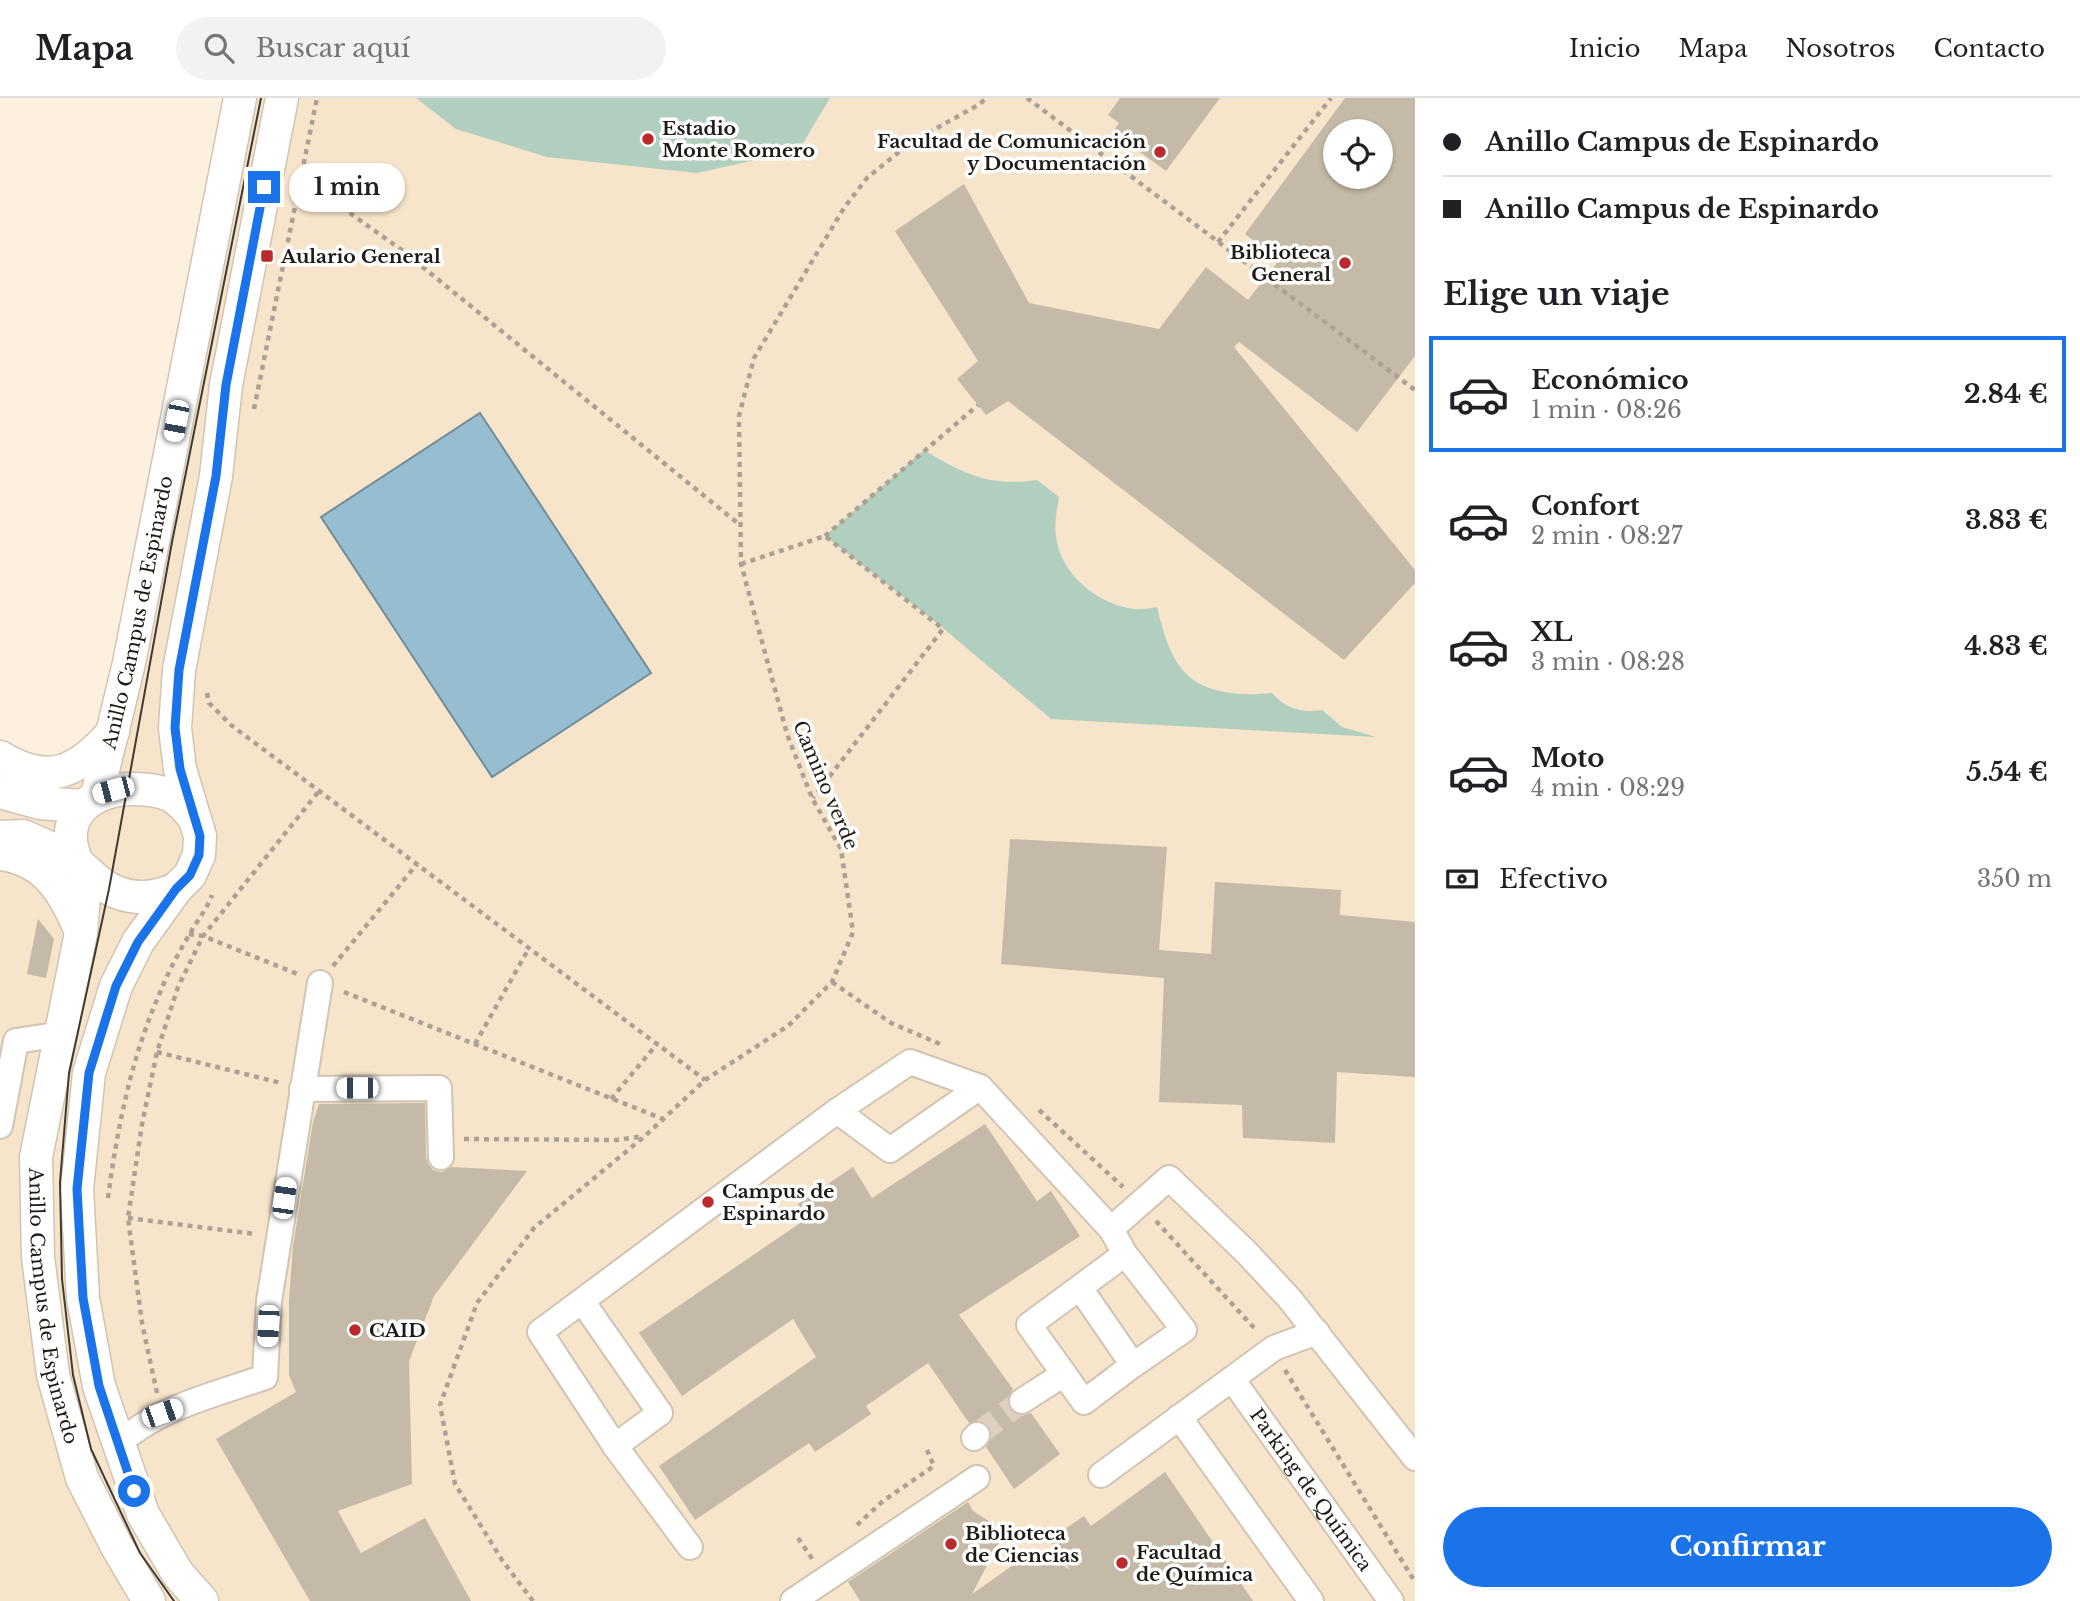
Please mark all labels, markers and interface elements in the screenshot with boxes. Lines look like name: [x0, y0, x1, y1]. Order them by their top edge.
search box: [176, 17, 666, 80]
text: Mapa: [35, 28, 134, 69]
icon: search: [200, 29, 238, 67]
text: Buscar aquí: [256, 32, 410, 64]
text: Inicio: [1569, 34, 1640, 63]
text: Mapa: [1678, 34, 1747, 63]
text: Nosotros: [1785, 34, 1896, 63]
text: Contacto: [1934, 34, 2045, 63]
place label: Estadio Monte Romero: [662, 117, 815, 162]
map controls: [1323, 119, 1393, 189]
button: locate: [1323, 119, 1393, 189]
text: Anillo Campus de Espinardo: [1485, 126, 1879, 158]
place label: Facultad de Comunicación y Documentación: [877, 130, 1146, 175]
marker: Estadio Monte Romero: [640, 131, 656, 147]
marker: Facultad de Comunicación y Documentación: [1152, 144, 1168, 160]
callout: 1 min: [288, 162, 404, 212]
route end: [248, 171, 280, 203]
text: 1 min: [314, 173, 380, 201]
text: Anillo Campus de Espinardo: [1485, 193, 1879, 225]
place label: Biblioteca General: [1230, 241, 1331, 286]
place label: Aulario General: [280, 245, 441, 268]
marker: Aulario General: [259, 248, 275, 264]
marker: Biblioteca General: [1337, 255, 1353, 271]
text: Elige un viaje: [1443, 274, 1670, 314]
icon: car: [1447, 363, 1510, 426]
text: Económico: [1531, 364, 1689, 396]
text: 2.84 €: [1964, 378, 2048, 410]
text: 1 min · 08:26: [1531, 396, 1682, 424]
car: [162, 398, 191, 444]
street label: Anillo Campus de Espinardo: [97, 474, 178, 753]
icon: car: [1447, 489, 1510, 552]
text: Confort: [1531, 490, 1640, 522]
text: 3.83 €: [1965, 504, 2048, 536]
text: 2 min · 08:27: [1531, 522, 1683, 550]
icon: car: [1447, 615, 1510, 678]
text: XL: [1531, 616, 1573, 648]
text: 4.83 €: [1964, 630, 2048, 662]
text: 3 min · 08:28: [1531, 648, 1685, 676]
street label: Camino verde: [788, 717, 863, 853]
icon: car: [1447, 741, 1510, 804]
text: Moto: [1531, 742, 1604, 774]
text: 5.54 €: [1966, 756, 2048, 788]
car: [90, 774, 137, 806]
text: 4 min · 08:29: [1531, 774, 1685, 802]
icon: cash: [1443, 860, 1481, 898]
text: Efectivo: [1499, 863, 1608, 895]
text: 350 m: [1977, 865, 2052, 893]
car: [337, 1078, 379, 1099]
street label: Anillo Campus de Espinardo: [24, 1167, 83, 1447]
car: [271, 1176, 298, 1220]
place label: Campus de Espinardo: [722, 1180, 834, 1225]
marker: Campus de Espinardo: [700, 1194, 716, 1210]
car: [257, 1304, 280, 1348]
place label: CAID: [369, 1319, 426, 1342]
marker: CAID: [347, 1322, 363, 1338]
car: [139, 1396, 186, 1430]
street label: Parking de Química: [1245, 1404, 1377, 1576]
route start: [118, 1475, 150, 1507]
button: Confirmar: [1443, 1507, 2052, 1587]
place label: Biblioteca de Ciencias: [965, 1522, 1079, 1567]
marker: Biblioteca de Ciencias: [943, 1536, 959, 1552]
place label: Facultad de Química: [1136, 1541, 1253, 1586]
marker: Facultad de Química: [1114, 1555, 1130, 1571]

